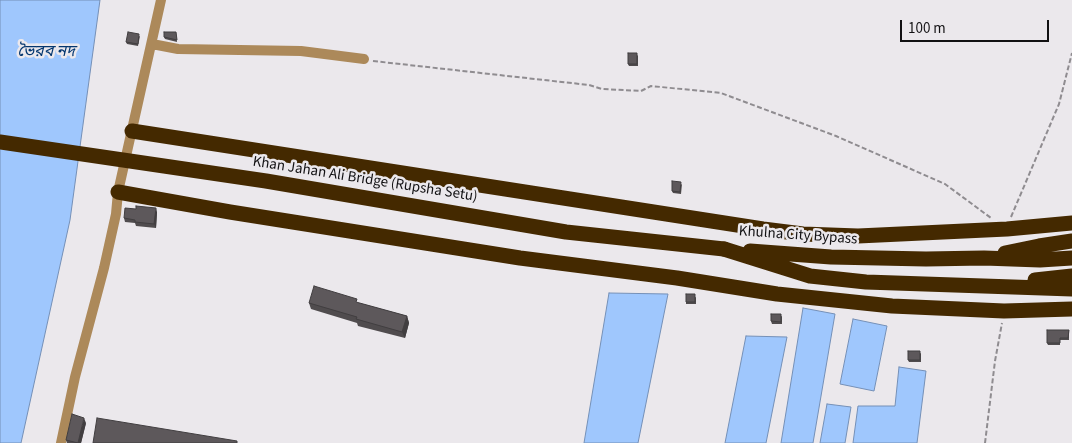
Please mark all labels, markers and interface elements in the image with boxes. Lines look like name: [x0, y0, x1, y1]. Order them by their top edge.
scale bar: [902, 10, 1051, 42]
text: 100 m: [908, 18, 946, 39]
water label: ভৈরব নদ: [17, 42, 75, 62]
street label: Khan Jahan Ali Bridge (Rupsha Setu): [251, 153, 479, 207]
street label: Khulna City Bypass: [738, 223, 858, 249]

